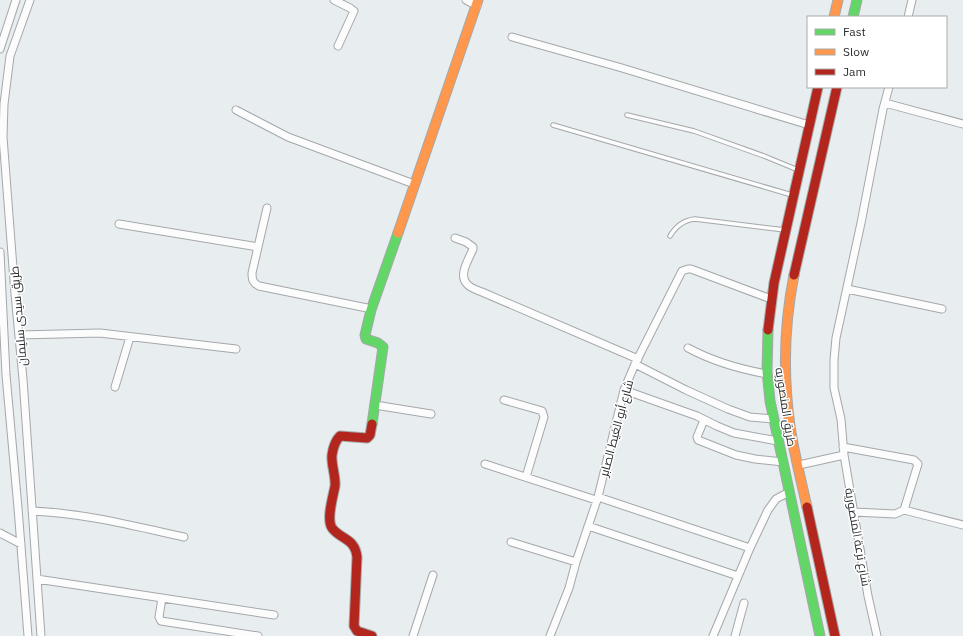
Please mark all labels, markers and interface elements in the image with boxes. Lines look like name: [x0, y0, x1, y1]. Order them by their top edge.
legend: [807, 16, 947, 88]
text: Fast: [843, 24, 866, 39]
text: Slow: [843, 44, 869, 59]
text: Jam: [843, 64, 866, 79]
street label: طريق سيدى سليمان: [6, 265, 30, 367]
street label: طريق المنصوريه: [772, 366, 800, 448]
street label: شارع أبو الغيط الصابر: [596, 378, 637, 479]
street label: شارع ترعة المنصورية: [841, 487, 874, 587]

